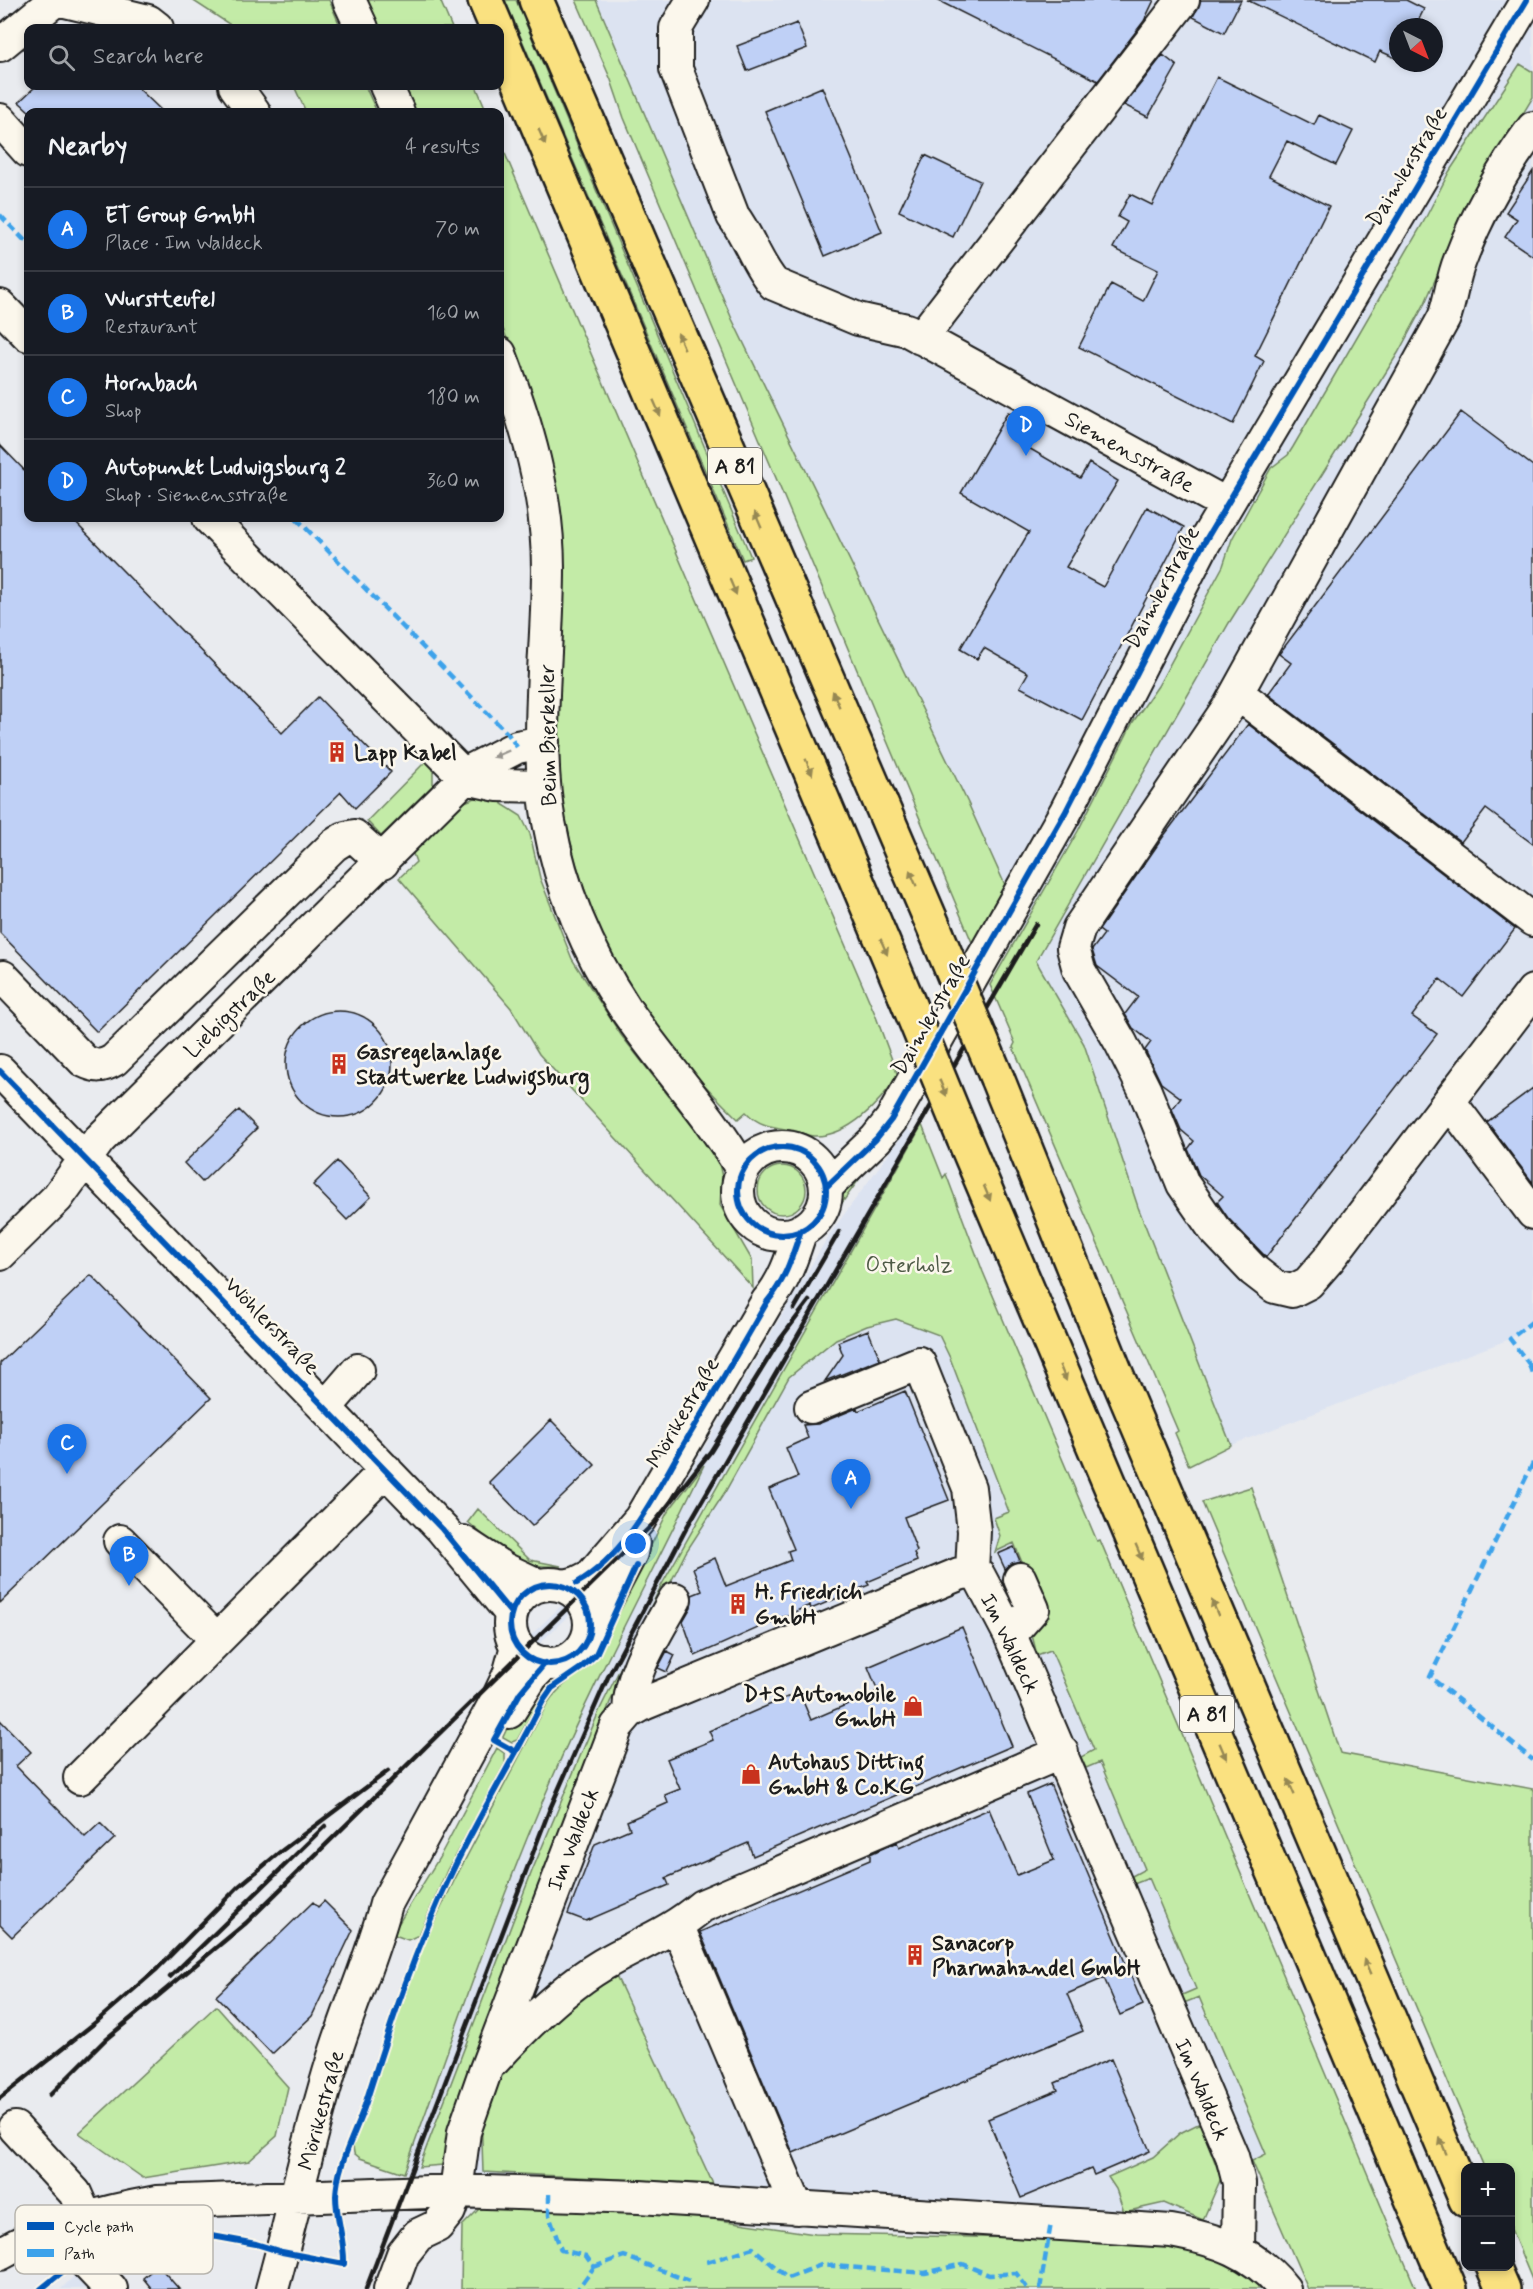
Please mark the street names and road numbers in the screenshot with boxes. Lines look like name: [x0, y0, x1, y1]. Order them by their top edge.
street label: Daimlerstraße: [1361, 102, 1455, 232]
street label: Siemensstraße: [1059, 406, 1199, 500]
road number: A 81: [708, 448, 762, 484]
street label: Daimlerstraße: [1119, 521, 1207, 654]
street label: Beim Bierkeller: [534, 663, 564, 806]
street label: Daimlerstraße: [886, 949, 978, 1081]
street label: Liebigstraße: [179, 964, 284, 1067]
street label: Wöhlerstraße: [218, 1272, 325, 1381]
street label: Mörikestraße: [641, 1352, 727, 1473]
street label: Im Waldeck: [973, 1589, 1046, 1699]
road number: A 81: [1180, 1696, 1234, 1732]
street label: Im Waldeck: [541, 1784, 606, 1895]
street label: Im Waldeck: [1167, 2035, 1235, 2145]
street label: Mörikestraße: [292, 2047, 351, 2174]

